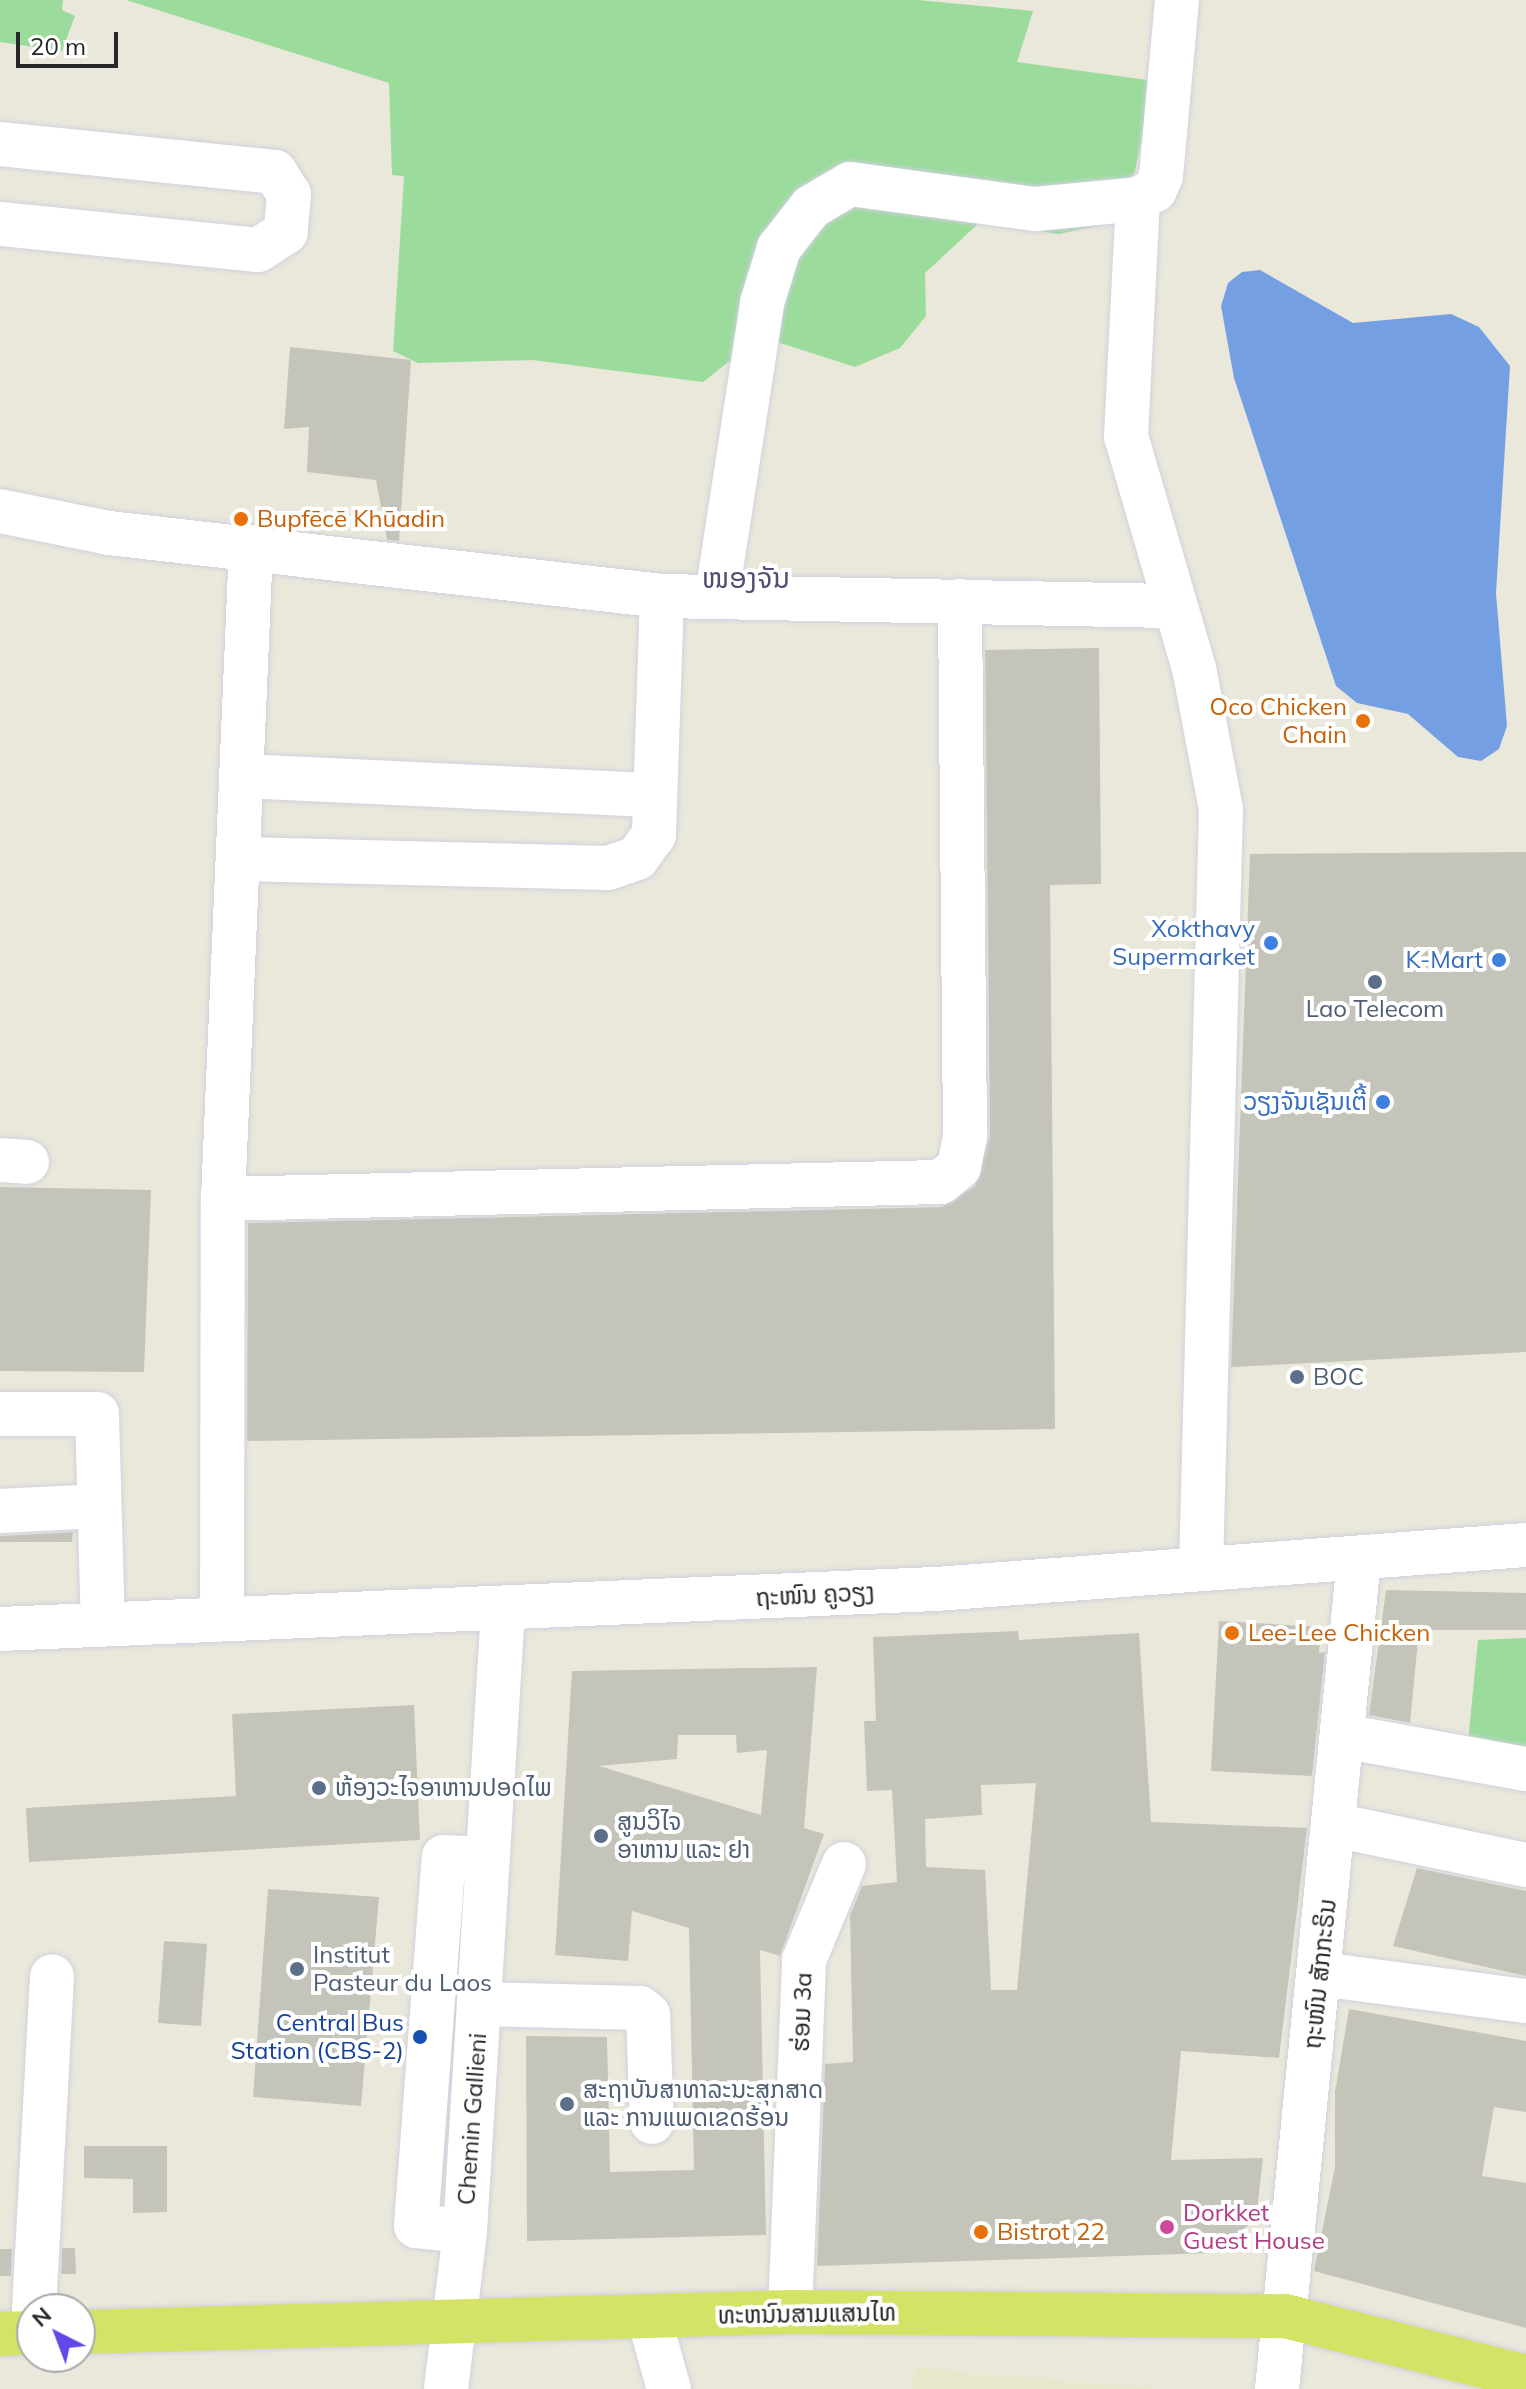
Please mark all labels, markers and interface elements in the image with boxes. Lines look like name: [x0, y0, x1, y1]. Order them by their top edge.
scale bar: [20, 16, 122, 66]
text: 20 m: [30, 31, 86, 61]
place label: Bupfēcē Khūadin: [257, 505, 445, 533]
marker: Bupfēcē Khūadin: [232, 510, 250, 528]
district label: ໜອງຈັນ: [702, 561, 790, 595]
place label: Oco Chicken Chain: [1210, 693, 1347, 749]
marker: Oco Chicken Chain: [1354, 712, 1372, 730]
place label: Xokthavy Supermarket: [1112, 915, 1255, 971]
marker: Xokthavy Supermarket: [1262, 934, 1280, 952]
place label: K-Mart: [1406, 946, 1483, 974]
marker: K-Mart: [1490, 951, 1508, 969]
marker: Lao Telecom: [1366, 973, 1384, 991]
place label: Lao Telecom: [1306, 995, 1444, 1023]
place label: ວຽງຈັນເຊັນເຕີ້: [1243, 1088, 1367, 1116]
marker: ວຽງຈັນເຊັນເຕີ້: [1374, 1093, 1392, 1111]
place label: BOC: [1313, 1363, 1364, 1391]
marker: BOC: [1288, 1368, 1306, 1386]
street label: ຖະໜົນ ຄູວຽງ: [755, 1577, 875, 1613]
place label: Lee-Lee Chicken: [1248, 1619, 1430, 1647]
marker: Lee-Lee Chicken: [1223, 1624, 1241, 1642]
place label: ຫ້ອງວະໄຈອາຫານປອດໄພ: [335, 1774, 552, 1802]
marker: ຫ້ອງວະໄຈອາຫານປອດໄພ: [310, 1779, 328, 1797]
place label: ສູນວິໄຈ ອາຫານ ແລະ ຢາ: [617, 1808, 750, 1864]
marker: ສູນວິໄຈ ອາຫານ ແລະ ຢາ: [592, 1827, 610, 1845]
street label: ຖະໜົນ ສັກກະຣິນ: [1298, 1897, 1342, 2051]
place label: Institut Pasteur du Laos: [313, 1941, 492, 1997]
marker: Institut Pasteur du Laos: [288, 1960, 306, 1978]
street label: ຮ່ອມ 3a: [786, 1972, 818, 2052]
place label: Central Bus Station (CBS-2): [231, 2009, 404, 2065]
marker: Central Bus Station (CBS-2): [411, 2028, 429, 2046]
street label: Chemin Gallieni: [452, 2032, 492, 2206]
place label: ສະຖາບັນສາທາລະນະສຸກສາດ ແລະ ການແພດເຂດຮ້ອນ: [583, 2076, 823, 2132]
marker: ສະຖາບັນສາທາລະນະສຸກສາດ ແລະ ການແພດເຂດຮ້ອນ: [558, 2095, 576, 2113]
place label: Dorkket Guest House: [1183, 2199, 1325, 2255]
place label: Bistrot 22: [997, 2218, 1105, 2246]
marker: Dorkket Guest House: [1158, 2218, 1176, 2236]
marker: Bistrot 22: [972, 2223, 990, 2241]
north arrow: [16, 2293, 96, 2373]
street label: ທະຫນົນສາມແສນໄທ: [717, 2298, 897, 2330]
text: N: [26, 2301, 57, 2333]

